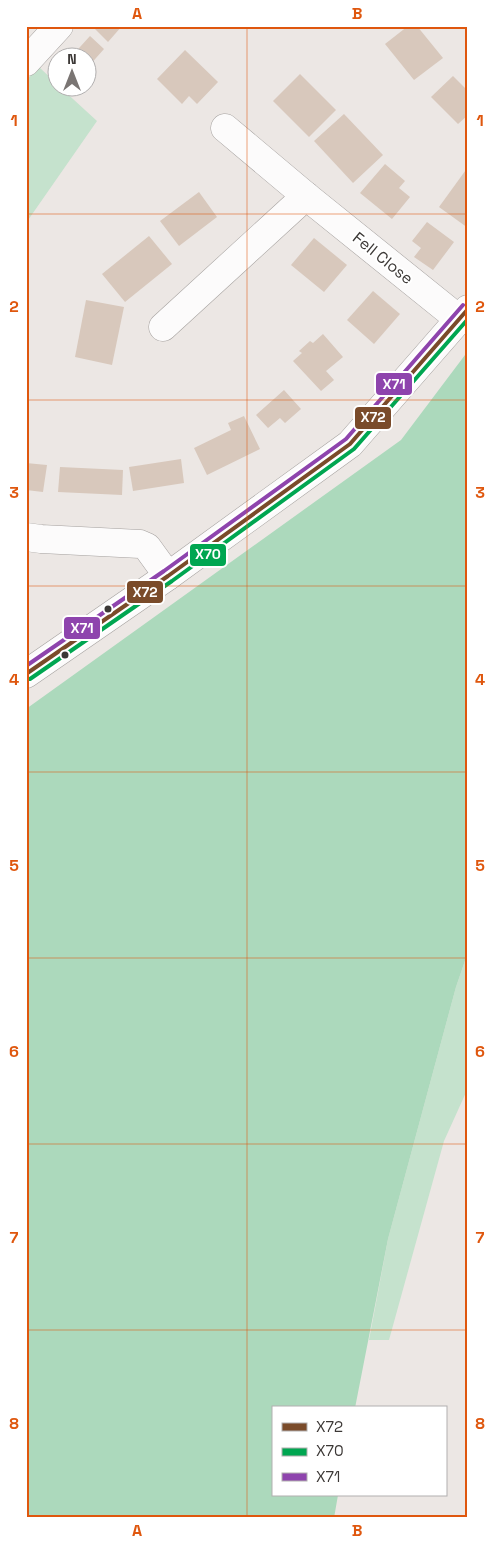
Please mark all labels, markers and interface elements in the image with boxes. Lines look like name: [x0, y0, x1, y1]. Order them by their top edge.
text: A: [132, 3, 142, 24]
text: B: [352, 3, 362, 24]
north arrow: [48, 48, 98, 98]
text: N: [67, 50, 77, 68]
text: 1: [10, 110, 18, 131]
text: 1: [476, 110, 484, 131]
street label: Fell Close: [348, 227, 418, 289]
text: 2: [9, 296, 19, 317]
text: 2: [475, 296, 485, 317]
line badge: X71: [375, 372, 413, 396]
text: X71: [383, 375, 405, 393]
line badge: X72: [354, 406, 392, 430]
text: X72: [360, 408, 386, 426]
text: 3: [9, 482, 19, 503]
text: 3: [475, 482, 485, 503]
line badge: X70: [189, 543, 227, 567]
text: X70: [195, 545, 221, 563]
line badge: X72: [126, 580, 164, 604]
text: X72: [132, 583, 158, 601]
unlabelled marker: [103, 604, 113, 614]
line badge: X71: [63, 616, 101, 640]
text: X71: [71, 619, 93, 637]
unlabelled marker: [60, 650, 70, 660]
text: 4: [9, 669, 19, 690]
text: 4: [475, 669, 485, 690]
text: 5: [9, 855, 19, 876]
text: 5: [475, 855, 485, 876]
text: 6: [9, 1041, 19, 1062]
text: 6: [475, 1041, 485, 1062]
text: 7: [10, 1227, 19, 1248]
text: 7: [476, 1227, 485, 1248]
legend: [272, 1406, 446, 1496]
text: 8: [9, 1413, 19, 1434]
text: 8: [475, 1413, 485, 1434]
text: X72: [316, 1417, 343, 1436]
text: X70: [316, 1441, 344, 1460]
text: X71: [316, 1467, 340, 1486]
text: A: [132, 1520, 142, 1541]
text: B: [352, 1520, 362, 1541]

